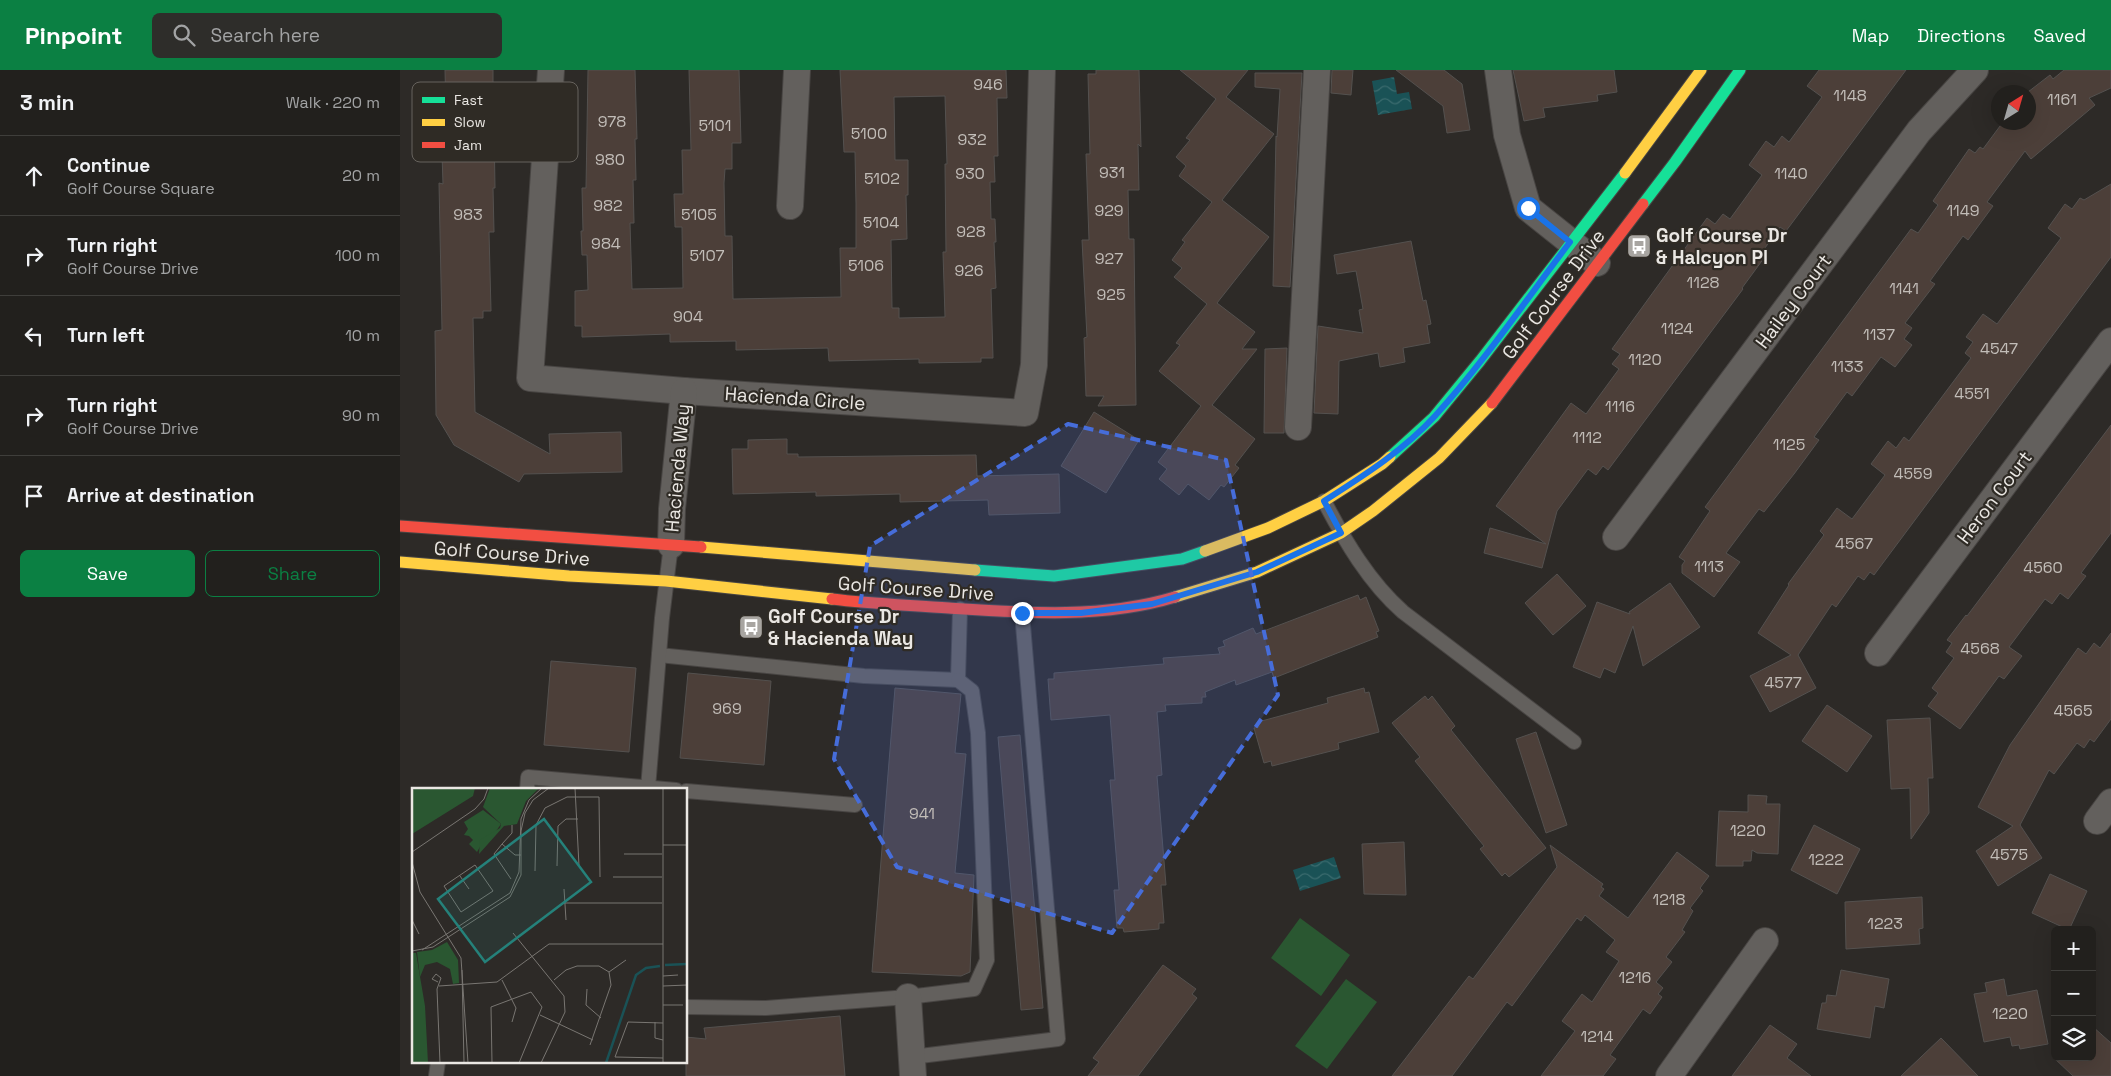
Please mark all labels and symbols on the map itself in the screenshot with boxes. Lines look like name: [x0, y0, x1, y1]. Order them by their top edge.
house number: 946: [973, 74, 1003, 95]
legend: [412, 82, 578, 162]
house number: 1148: [1833, 85, 1867, 106]
north arrow: [1991, 85, 2036, 130]
house number: 1161: [2047, 89, 2077, 110]
text: Fast: [454, 91, 483, 109]
house number: 978: [598, 111, 626, 132]
text: Slow: [454, 113, 486, 131]
house number: 5101: [699, 115, 732, 136]
house number: 5100: [851, 123, 887, 144]
house number: 932: [957, 129, 987, 150]
text: Jam: [454, 136, 482, 154]
house number: 980: [595, 149, 625, 170]
house number: 931: [1099, 162, 1125, 183]
house number: 930: [955, 163, 985, 184]
house number: 1140: [1774, 163, 1808, 184]
house number: 5102: [864, 168, 900, 189]
house number: 982: [593, 195, 623, 216]
route start: [1517, 197, 1540, 220]
house number: 929: [1094, 200, 1124, 221]
house number: 1149: [1946, 200, 1980, 221]
house number: 983: [453, 204, 483, 225]
house number: 5105: [681, 204, 717, 225]
house number: 5104: [863, 212, 899, 233]
house number: 928: [956, 221, 986, 242]
place label: Golf Course Dr & Halcyon Pl: [1656, 223, 1787, 270]
street label: Golf Course Drive: [1496, 224, 1610, 364]
house number: 984: [591, 233, 621, 254]
bus stop icon: Golf Course Dr & Halcyon Pl: [1626, 233, 1652, 259]
house number: 5107: [689, 245, 725, 266]
house number: 927: [1095, 248, 1123, 269]
street label: Hailey Court: [1750, 249, 1837, 354]
house number: 5106: [848, 255, 884, 276]
house number: 926: [954, 260, 984, 281]
house number: 1128: [1687, 272, 1720, 293]
house number: 1141: [1889, 278, 1919, 299]
house number: 925: [1096, 284, 1126, 305]
house number: 904: [673, 306, 703, 327]
house number: 1124: [1661, 318, 1693, 339]
house number: 1137: [1863, 324, 1895, 345]
house number: 4547: [1980, 338, 2018, 359]
house number: 1120: [1628, 349, 1662, 370]
house number: 1133: [1831, 356, 1863, 377]
street label: Hacienda Circle: [724, 381, 866, 416]
house number: 4551: [1954, 383, 1990, 404]
house number: 1116: [1605, 396, 1635, 417]
street label: Hacienda Way: [659, 403, 696, 533]
house number: 1112: [1572, 427, 1602, 448]
house number: 1125: [1773, 434, 1805, 455]
street label: Heron Court: [1951, 446, 2038, 549]
house number: 4559: [1894, 463, 1932, 484]
house number: 4567: [1835, 533, 1873, 554]
street label: Golf Course Drive: [433, 536, 591, 571]
house number: 1113: [1694, 556, 1724, 577]
house number: 4560: [2023, 557, 2063, 578]
street label: Golf Course Drive: [837, 571, 995, 606]
route end: [1011, 602, 1034, 625]
place label: Golf Course Dr & Hacienda Way: [768, 604, 913, 651]
bus stop icon: Golf Course Dr & Hacienda Way: [738, 614, 764, 640]
house number: 4568: [1960, 638, 2000, 659]
house number: 4577: [1764, 672, 1802, 693]
house number: 969: [712, 698, 742, 719]
house number: 4565: [2054, 700, 2092, 721]
inset map: [412, 788, 688, 1064]
house number: 941: [909, 803, 935, 824]
house number: 1220: [1730, 820, 1766, 841]
house number: 4575: [1990, 844, 2028, 865]
house number: 1222: [1808, 849, 1844, 870]
house number: 1218: [1653, 889, 1686, 910]
house number: 1223: [1867, 913, 1903, 934]
house number: 1216: [1619, 967, 1651, 988]
house number: 1220: [1992, 1003, 2028, 1024]
house number: 1214: [1580, 1026, 1614, 1047]

